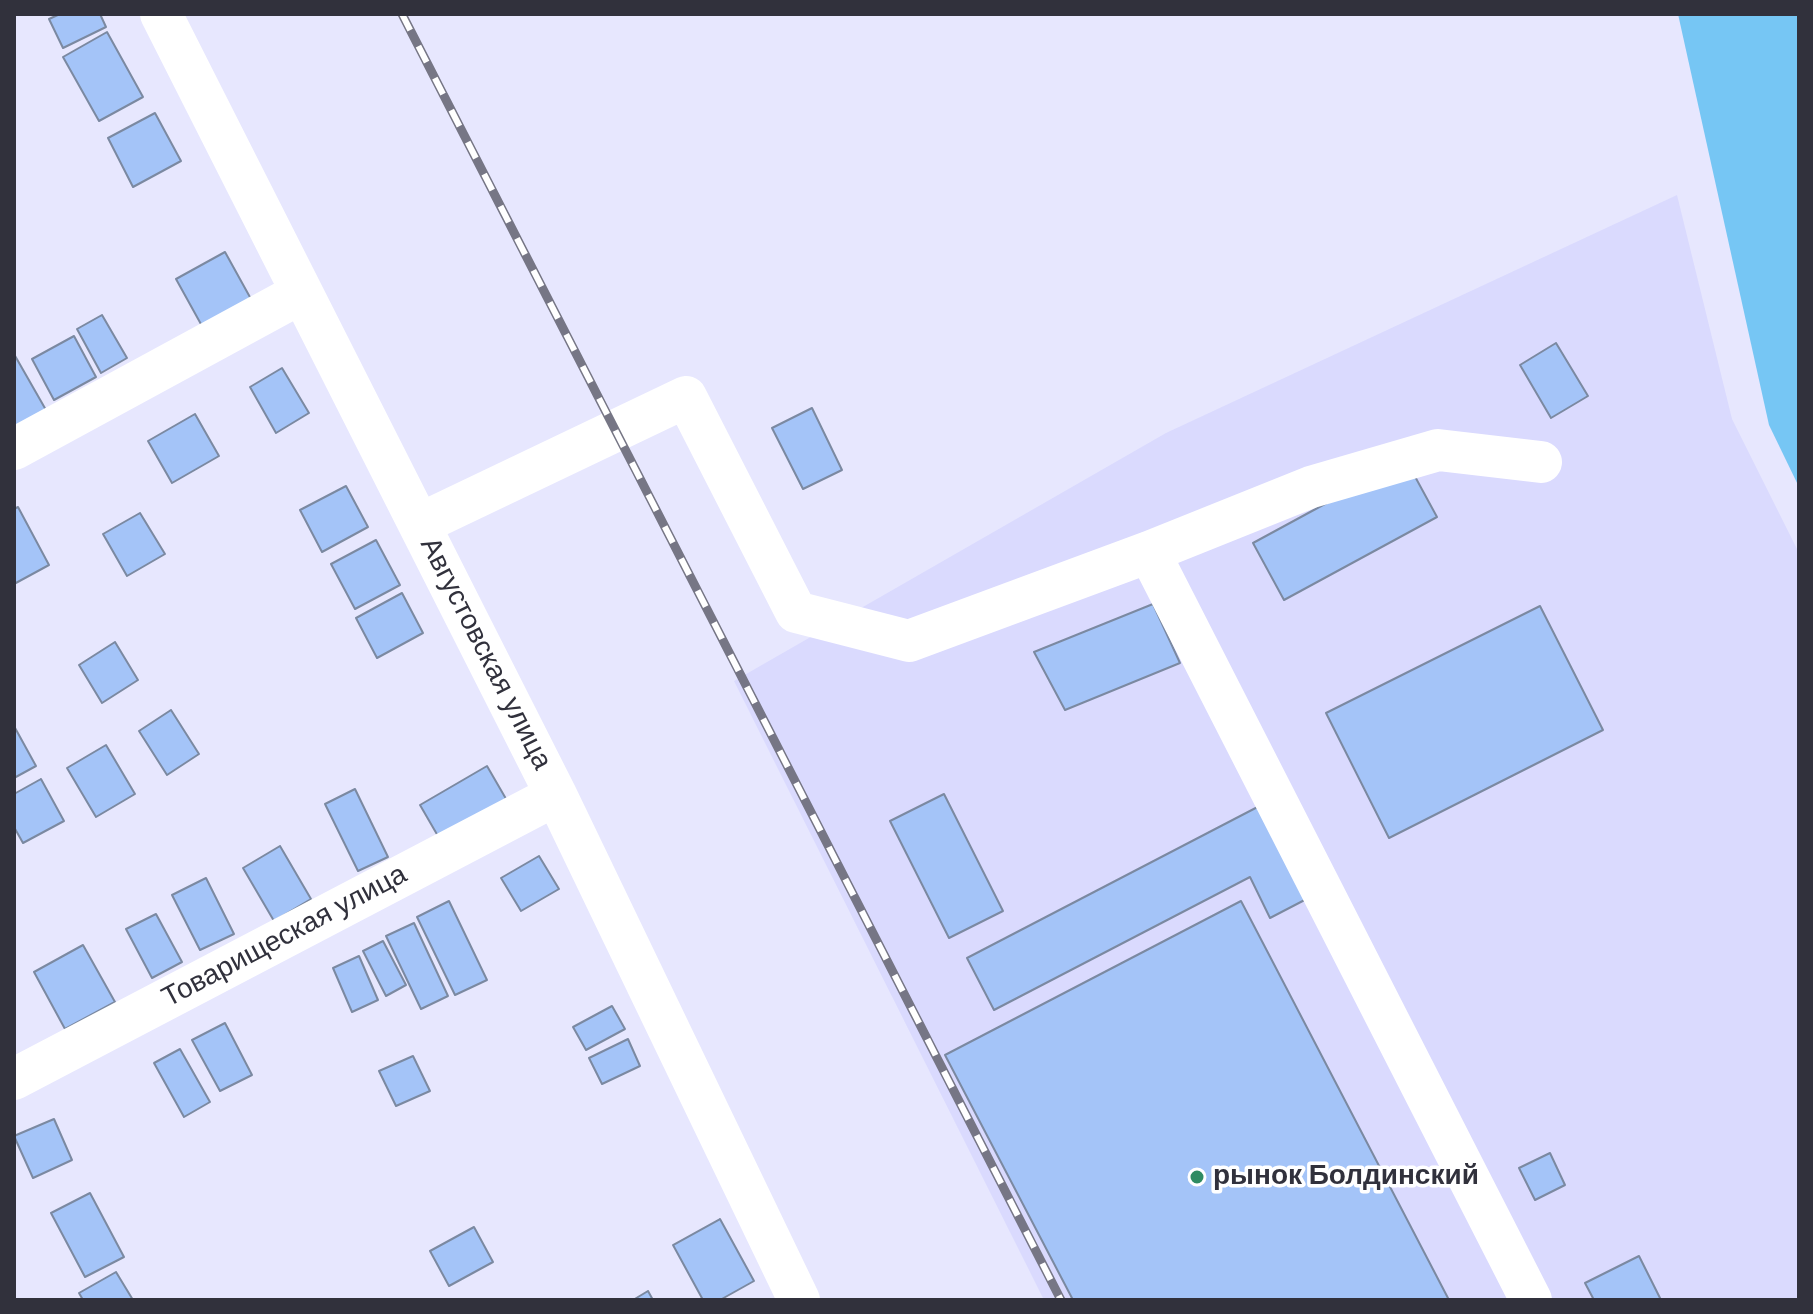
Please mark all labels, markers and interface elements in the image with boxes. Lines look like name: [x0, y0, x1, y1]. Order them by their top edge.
street label: Августовская улица: [412, 532, 558, 776]
street label: Товарищеская улица: [157, 858, 413, 1016]
place label: рынок Болдинский: [1213, 1160, 1479, 1194]
marker: рынок Болдинский: [1188, 1168, 1206, 1186]

